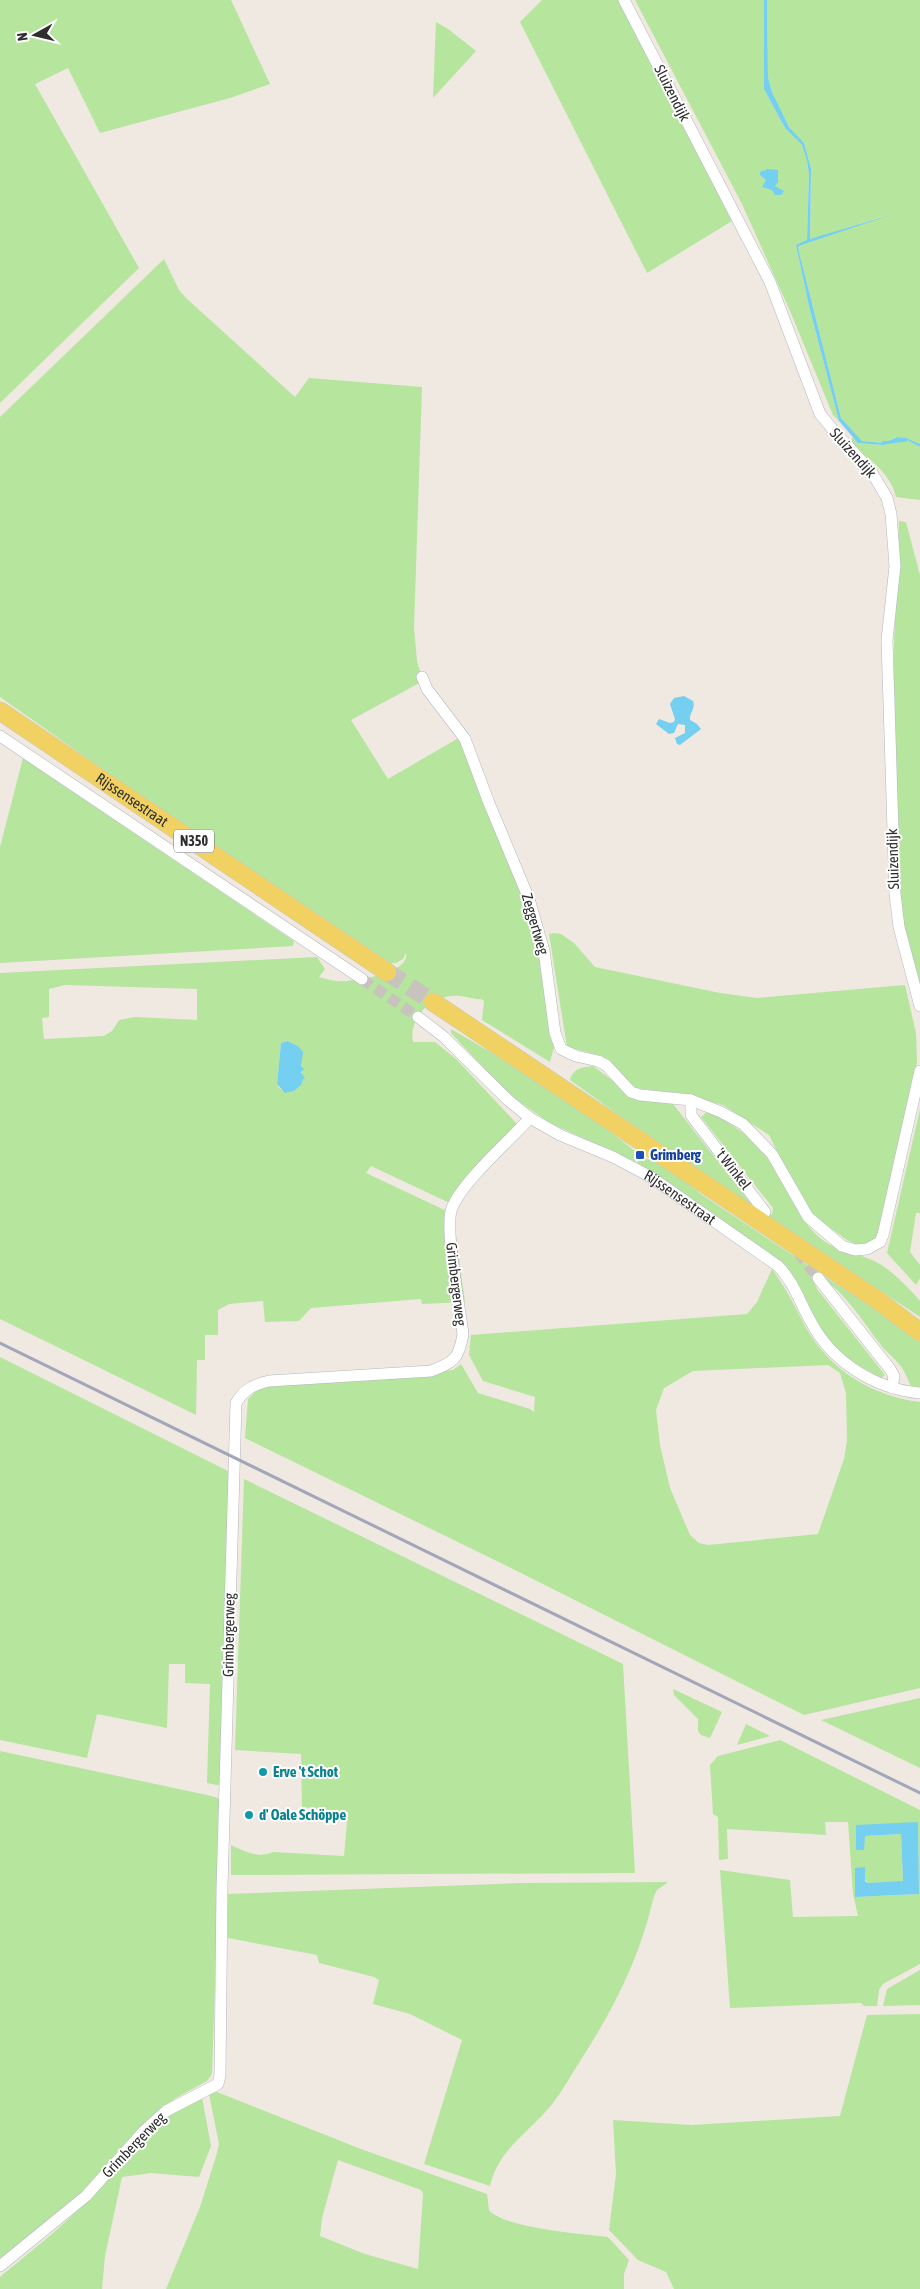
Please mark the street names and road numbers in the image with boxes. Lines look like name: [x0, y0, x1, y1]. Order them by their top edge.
street label: Sluizendijk: [651, 62, 694, 124]
street label: Sluizendijk: [827, 424, 880, 481]
street label: Rijssensestraat: [93, 769, 171, 830]
street label: Sluizendijk: [883, 828, 902, 890]
road number: N350: [174, 829, 214, 852]
street label: Zeggertweg: [519, 891, 553, 957]
street label: 't Winkel: [712, 1145, 755, 1193]
street label: Rijssensestraat: [642, 1166, 719, 1228]
street label: Grimbergerweg: [443, 1241, 470, 1327]
street label: Grimbergerweg: [219, 1592, 238, 1677]
street label: Grimbergerweg: [98, 2108, 169, 2181]

